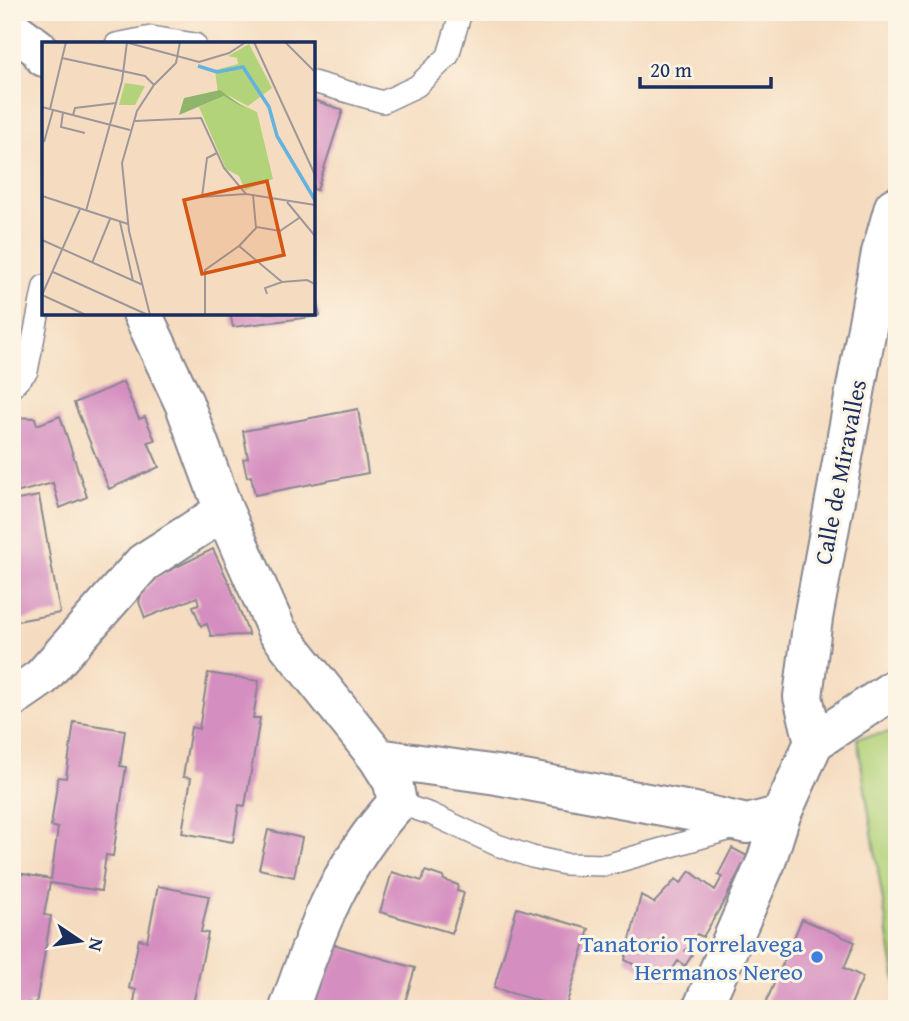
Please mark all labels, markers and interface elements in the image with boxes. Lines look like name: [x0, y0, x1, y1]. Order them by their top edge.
inset map: [42, 42, 315, 315]
scale bar: [640, 46, 771, 90]
text: 20 m: [650, 54, 692, 85]
street label: Calle de Miravalles: [805, 376, 875, 568]
north arrow: [46, 906, 116, 976]
place label: Tanatorio Torrelavega Hermanos Nereo: [580, 926, 804, 989]
text: N: [81, 935, 112, 954]
marker: Tanatorio Torrelavega Hermanos Nereo: [809, 949, 825, 965]

